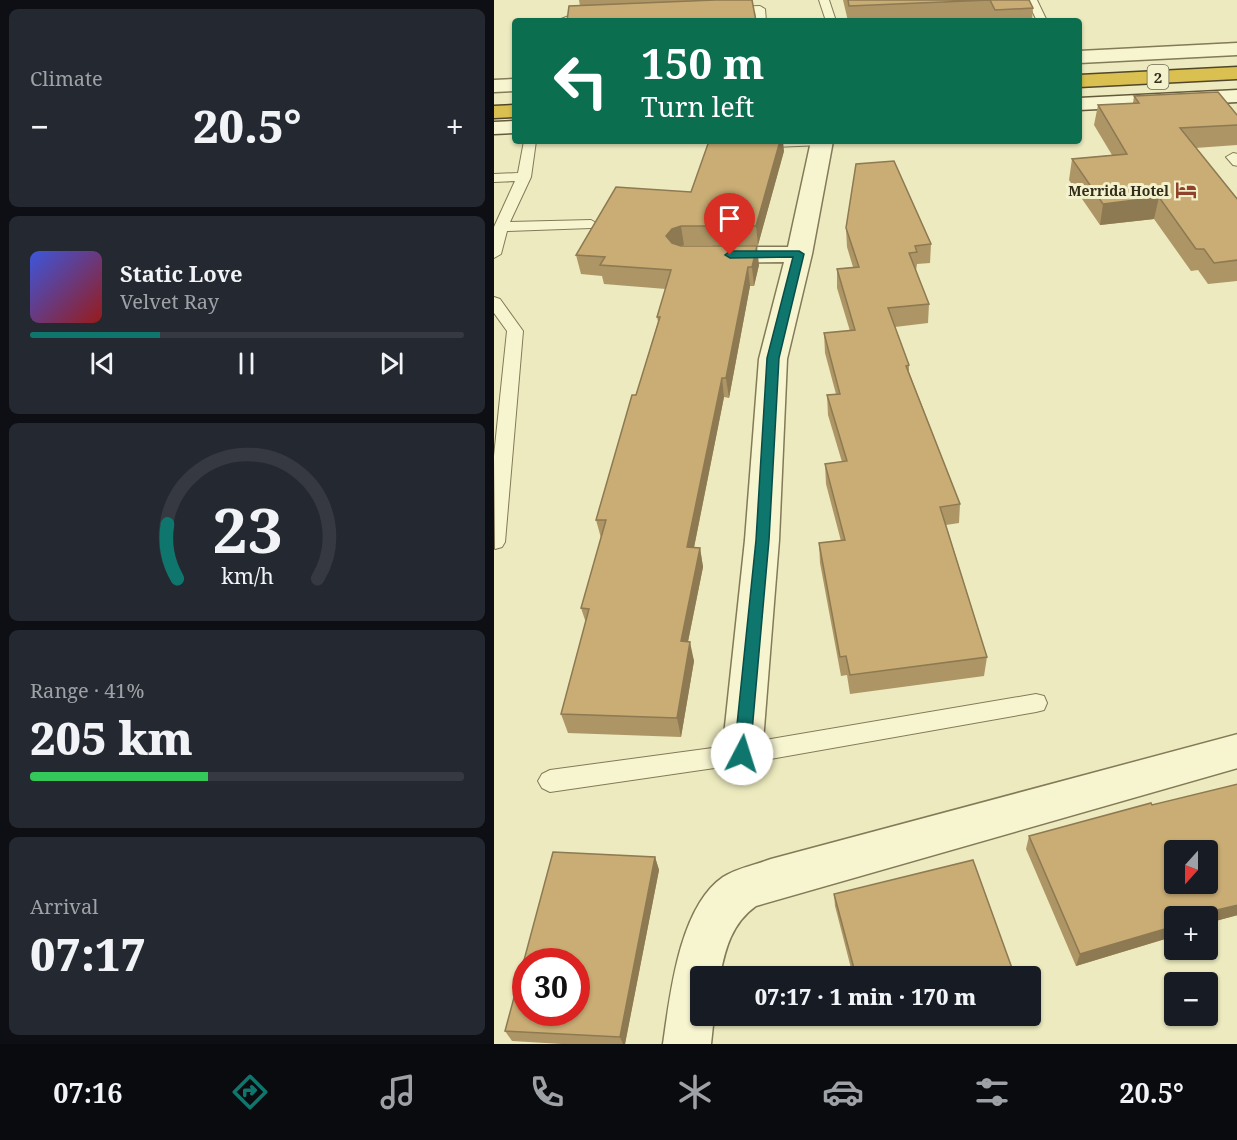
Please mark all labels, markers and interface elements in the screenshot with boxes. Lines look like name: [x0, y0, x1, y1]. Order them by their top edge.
text: 150 m: [641, 34, 765, 91]
icon: left: [542, 42, 620, 120]
text: Climate: [30, 65, 103, 92]
road number: 2: [1148, 65, 1168, 89]
text: Turn left: [641, 88, 754, 125]
text: 20.5°: [193, 95, 302, 156]
text: −: [30, 104, 49, 149]
text: +: [446, 104, 464, 149]
hotel icon: Merrida Hotel: [1174, 178, 1198, 202]
place label: Merrida Hotel: [1068, 181, 1169, 200]
pin: [704, 193, 755, 255]
icon: arrive: [713, 202, 746, 235]
text: Static Love: [120, 258, 243, 288]
text: Velvet Ray: [120, 288, 219, 315]
icon: previous: [86, 347, 119, 380]
icon: pause: [230, 347, 263, 380]
icon: next: [375, 347, 408, 380]
text: 23: [212, 486, 282, 571]
text: km/h: [221, 561, 274, 590]
text: Range · 41%: [30, 677, 144, 704]
text: 205 km: [30, 707, 193, 768]
position arrow: [710, 722, 774, 786]
north arrow: [1164, 840, 1218, 894]
map controls: [1164, 840, 1218, 1026]
text: Arrival: [30, 893, 98, 920]
button: +: [1164, 906, 1218, 960]
text: 07:17: [30, 923, 146, 984]
speed limit sign: 30: [512, 948, 590, 1026]
button: −: [1164, 972, 1218, 1026]
text: 07:17 · 1 min · 170 m: [755, 981, 976, 1011]
icon: directions: [229, 1071, 271, 1113]
icon: music: [377, 1071, 419, 1113]
icon: phone: [526, 1071, 568, 1113]
icon: climate: [674, 1071, 716, 1113]
icon: car: [822, 1071, 864, 1113]
icon: filters: [971, 1071, 1013, 1113]
text: 07:16: [53, 1074, 122, 1111]
text: 20.5°: [1119, 1074, 1184, 1111]

